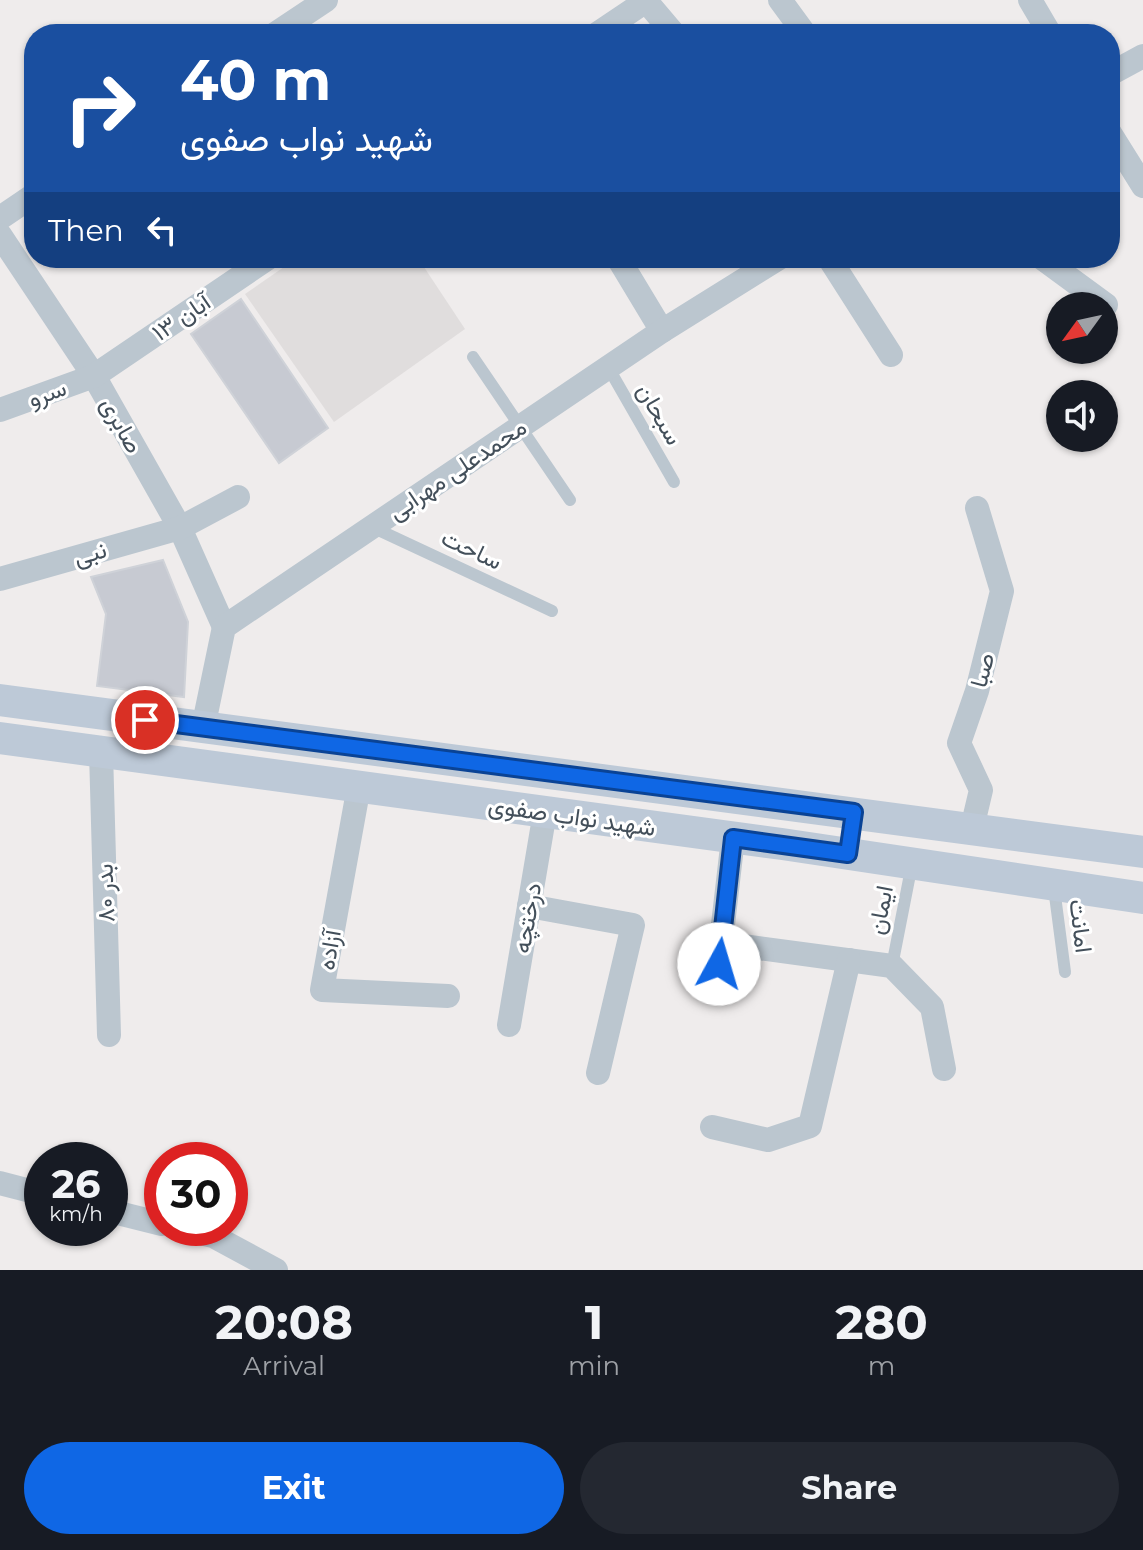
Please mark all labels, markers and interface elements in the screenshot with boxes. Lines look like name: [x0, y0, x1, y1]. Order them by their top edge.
text: 40 m: [180, 46, 331, 114]
icon: right: [48, 56, 152, 160]
text: شهید نواب صفوی: [180, 116, 433, 160]
icon: left: [140, 208, 184, 252]
text: Then: [48, 212, 124, 249]
street label: ۱۳ آبان: [146, 286, 218, 347]
north arrow: [1046, 292, 1118, 364]
map controls: [1046, 292, 1118, 452]
street label: سرو: [24, 373, 70, 414]
street label: سبحان: [631, 378, 689, 450]
button: sound: [1046, 380, 1118, 452]
street label: صابری: [94, 392, 149, 459]
street label: محمدعلی مهرابی: [382, 412, 532, 527]
street label: ساحت: [437, 522, 507, 576]
street label: نبی: [70, 535, 110, 571]
street label: صبا: [964, 649, 1000, 691]
pin: [111, 686, 179, 754]
icon: arrive: [123, 698, 167, 742]
street label: شهید نواب صفوی: [486, 790, 658, 843]
street label: بدر ۸۰: [89, 863, 122, 923]
street label: درختچه: [507, 880, 549, 956]
street label: ایمان: [861, 883, 899, 937]
street label: امانت: [1063, 898, 1099, 954]
position arrow: [677, 922, 761, 1006]
street label: آزاده: [311, 925, 348, 973]
speed limit sign: 30: [144, 1142, 248, 1246]
text: 26: [51, 1159, 101, 1208]
text: km/h: [49, 1202, 103, 1226]
text: 20:08: [215, 1293, 353, 1351]
text: 1: [585, 1293, 603, 1351]
text: 280: [835, 1293, 928, 1351]
text: Arrival: [243, 1350, 325, 1382]
text: min: [568, 1350, 620, 1382]
text: m: [868, 1350, 895, 1382]
button: Exit: [24, 1442, 564, 1534]
button: Share: [580, 1442, 1119, 1534]

